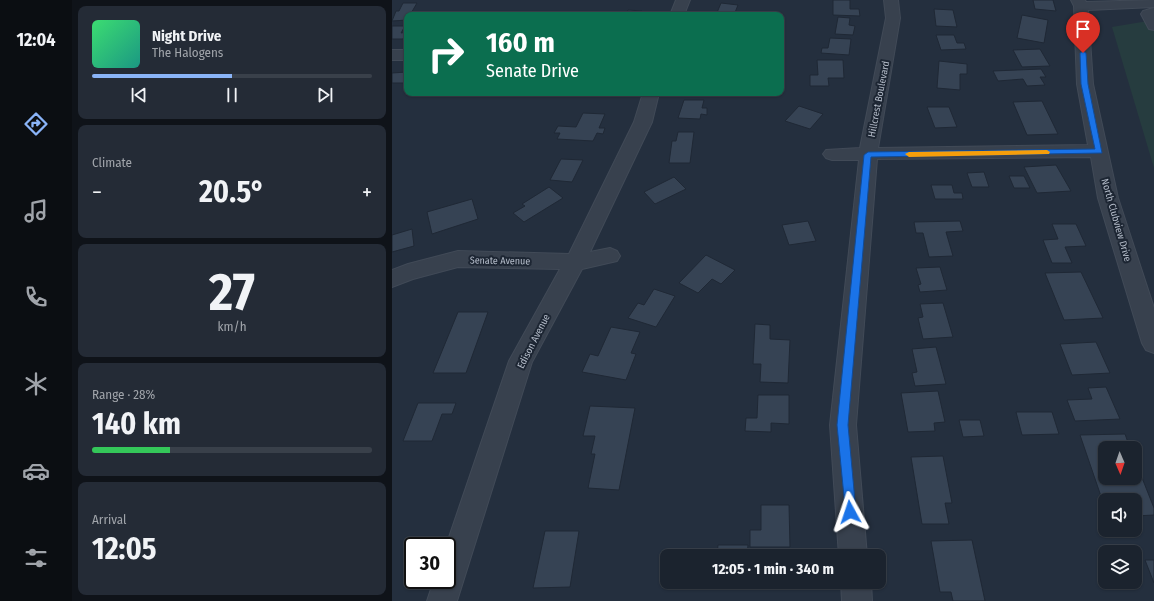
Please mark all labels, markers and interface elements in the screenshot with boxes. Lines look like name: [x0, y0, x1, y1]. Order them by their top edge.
pin: [1066, 12, 1100, 53]
icon: arrive: [1072, 18, 1094, 40]
text: 160 m: [486, 26, 555, 59]
text: Night Drive: [152, 27, 221, 45]
icon: right: [420, 28, 472, 80]
text: 12:04: [16, 29, 56, 51]
text: The Halogens: [152, 45, 223, 60]
text: Senate Drive: [486, 60, 579, 82]
street label: Hillcrest Boulevard: [866, 60, 892, 138]
icon: previous: [128, 84, 150, 106]
icon: pause: [221, 84, 243, 106]
icon: next: [314, 84, 336, 106]
icon: directions: [22, 110, 50, 138]
text: Climate: [92, 155, 132, 170]
text: 20.5°: [199, 174, 265, 210]
street label: North Clubview Drive: [1098, 177, 1134, 263]
text: −: [92, 179, 102, 206]
text: +: [362, 179, 372, 206]
icon: music: [22, 197, 50, 225]
street label: Senate Avenue: [470, 254, 530, 268]
text: 27: [209, 261, 255, 324]
icon: phone: [22, 283, 50, 311]
street label: Edison Avenue: [515, 312, 553, 371]
text: km/h: [218, 319, 247, 334]
icon: climate: [22, 370, 50, 398]
text: Range · 28%: [92, 387, 155, 402]
text: 140 km: [92, 406, 181, 442]
north arrow: [1098, 441, 1142, 485]
map controls: [1098, 441, 1142, 589]
icon: car: [22, 457, 50, 485]
position arrow: [829, 491, 871, 533]
button: sound: [1098, 493, 1142, 537]
text: Arrival: [92, 512, 126, 527]
text: 12:05: [92, 531, 157, 567]
speed limit sign: 30: [404, 537, 456, 589]
icon: filters: [22, 544, 50, 572]
button: layers: [1098, 545, 1142, 589]
text: 12:05 · 1 min · 340 m: [712, 560, 834, 578]

